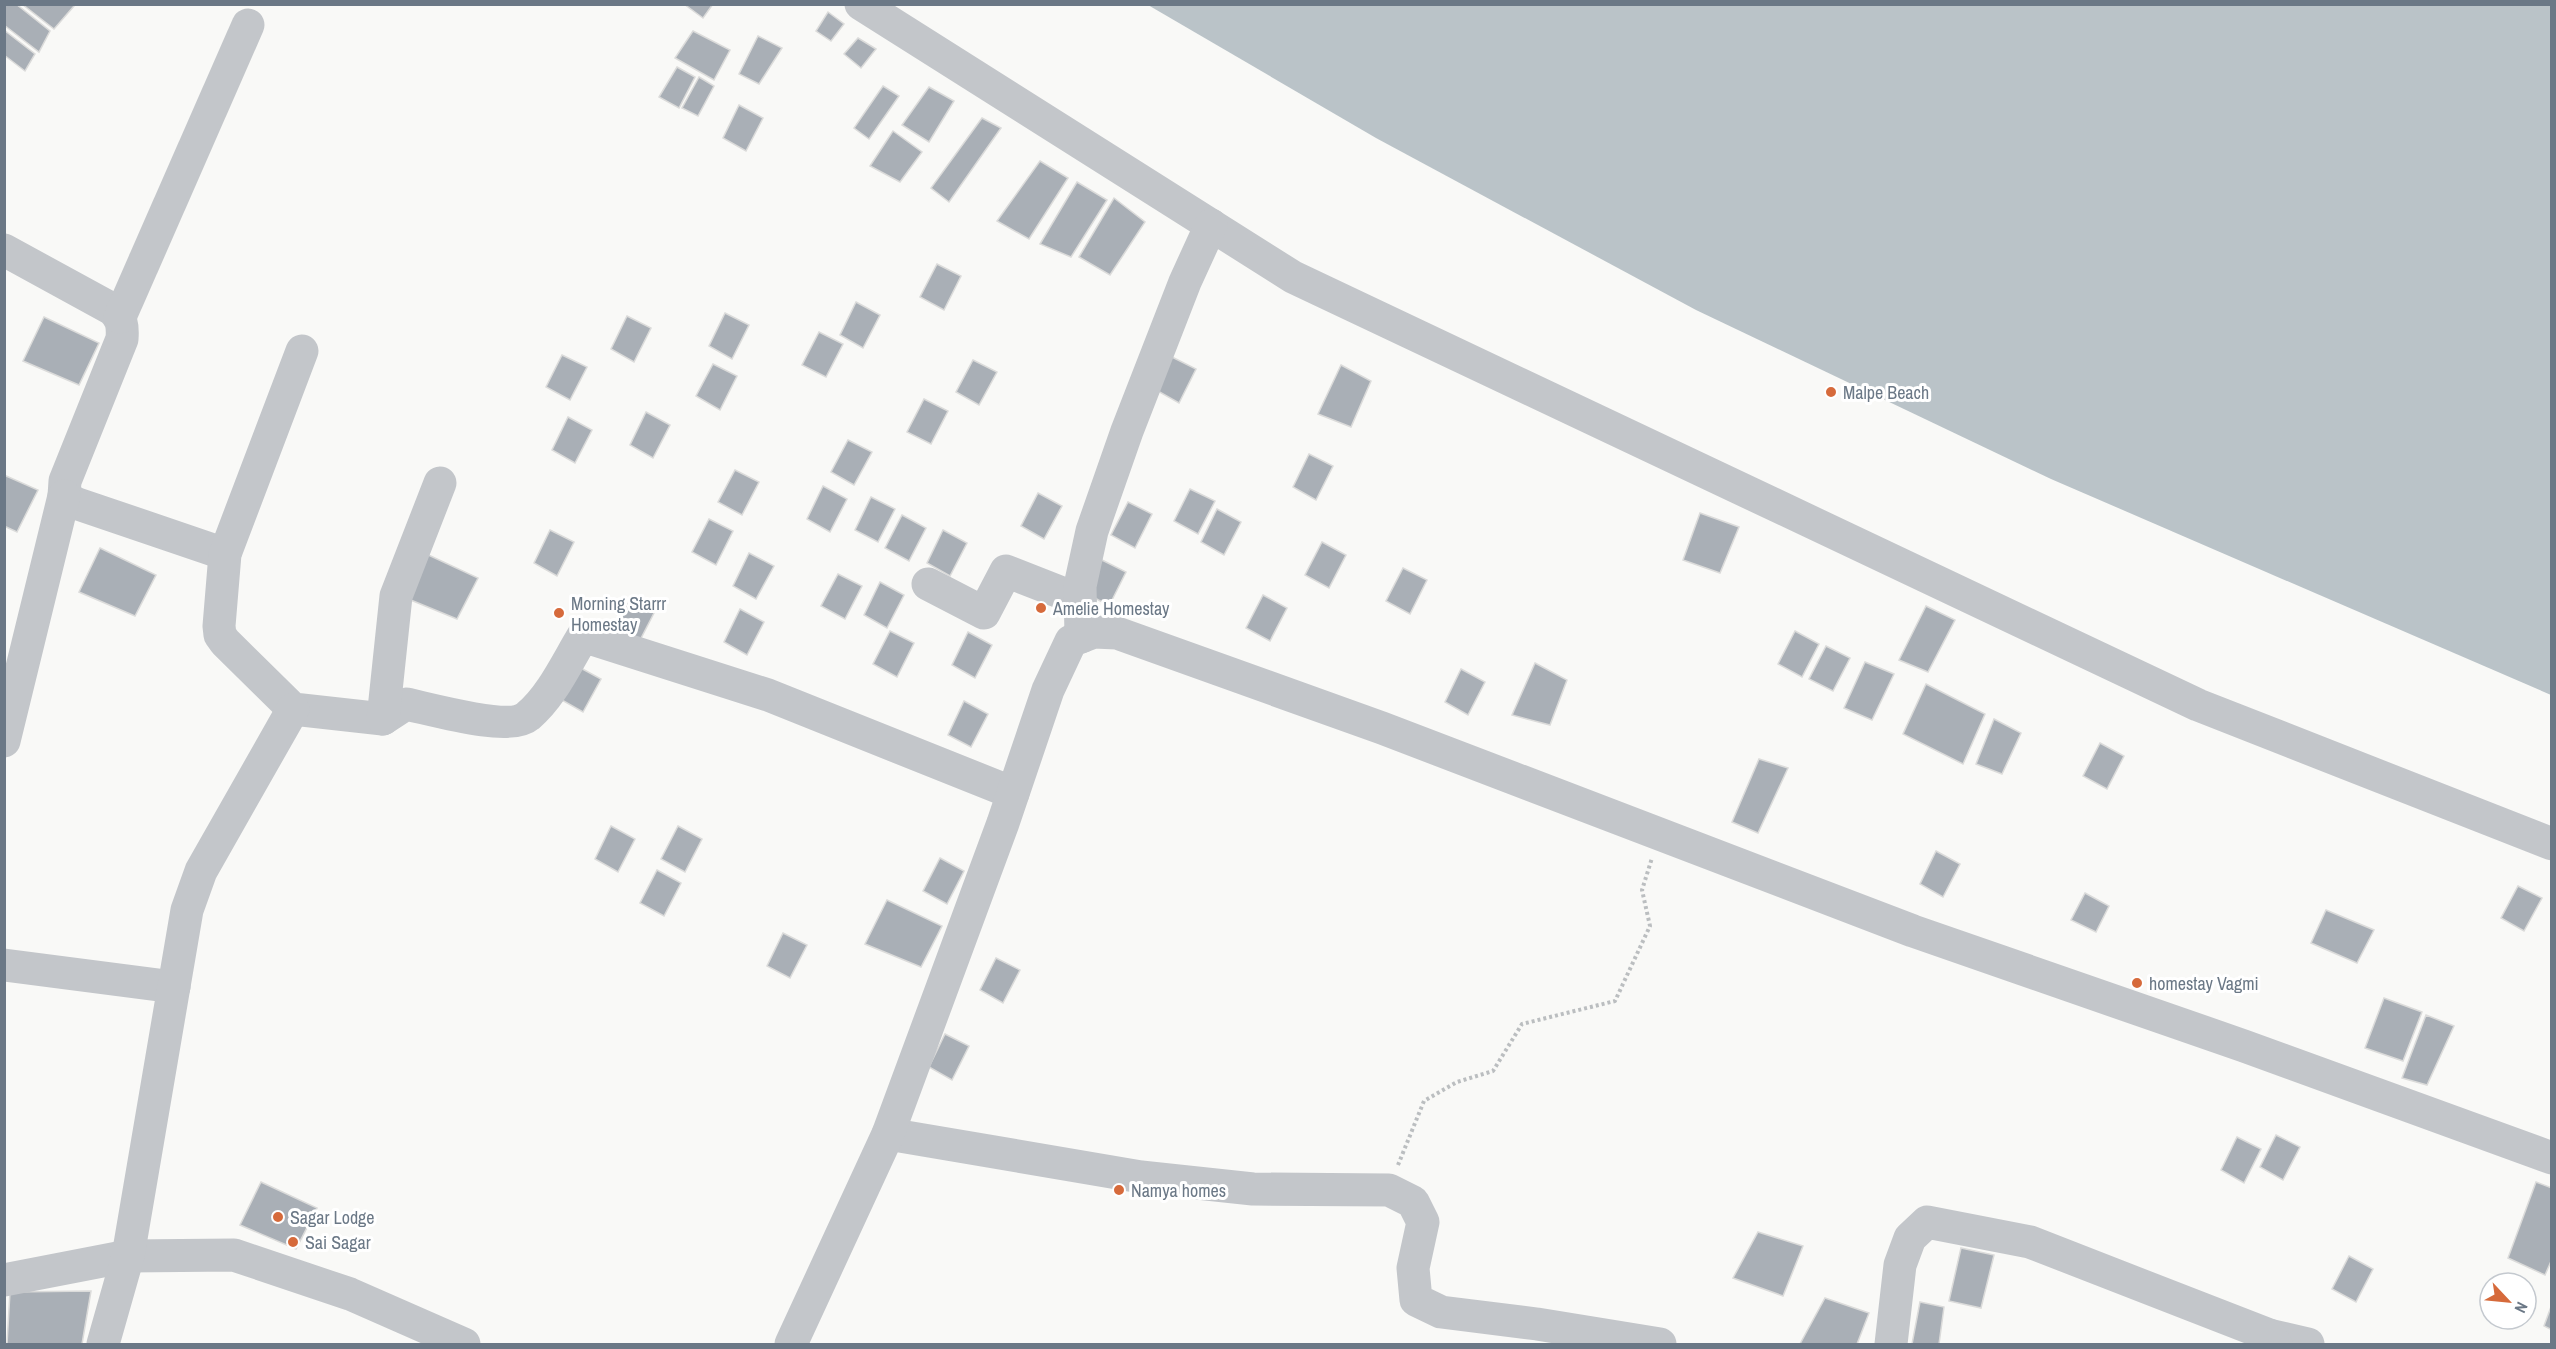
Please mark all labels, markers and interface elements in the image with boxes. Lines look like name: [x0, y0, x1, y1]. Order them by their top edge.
place label: Malpe Beach: [1843, 380, 1929, 405]
marker: Malpe Beach: [1824, 385, 1838, 399]
place label: Morning Starrr Homestay: [571, 591, 666, 637]
place label: Amelie Homestay: [1052, 596, 1170, 621]
marker: Amelie Homestay: [1034, 601, 1048, 615]
marker: Morning Starrr Homestay: [552, 606, 566, 620]
place label: homestay Vagmi: [2149, 971, 2259, 996]
marker: homestay Vagmi: [2130, 976, 2144, 990]
place label: Namya homes: [1131, 1178, 1226, 1203]
marker: Namya homes: [1112, 1183, 1126, 1197]
place label: Sagar Lodge: [290, 1205, 375, 1230]
marker: Sagar Lodge: [271, 1210, 285, 1224]
place label: Sai Sagar: [305, 1230, 371, 1255]
marker: Sai Sagar: [286, 1235, 300, 1249]
north arrow: [2478, 1271, 2538, 1331]
text: N: [2510, 1298, 2533, 1317]

